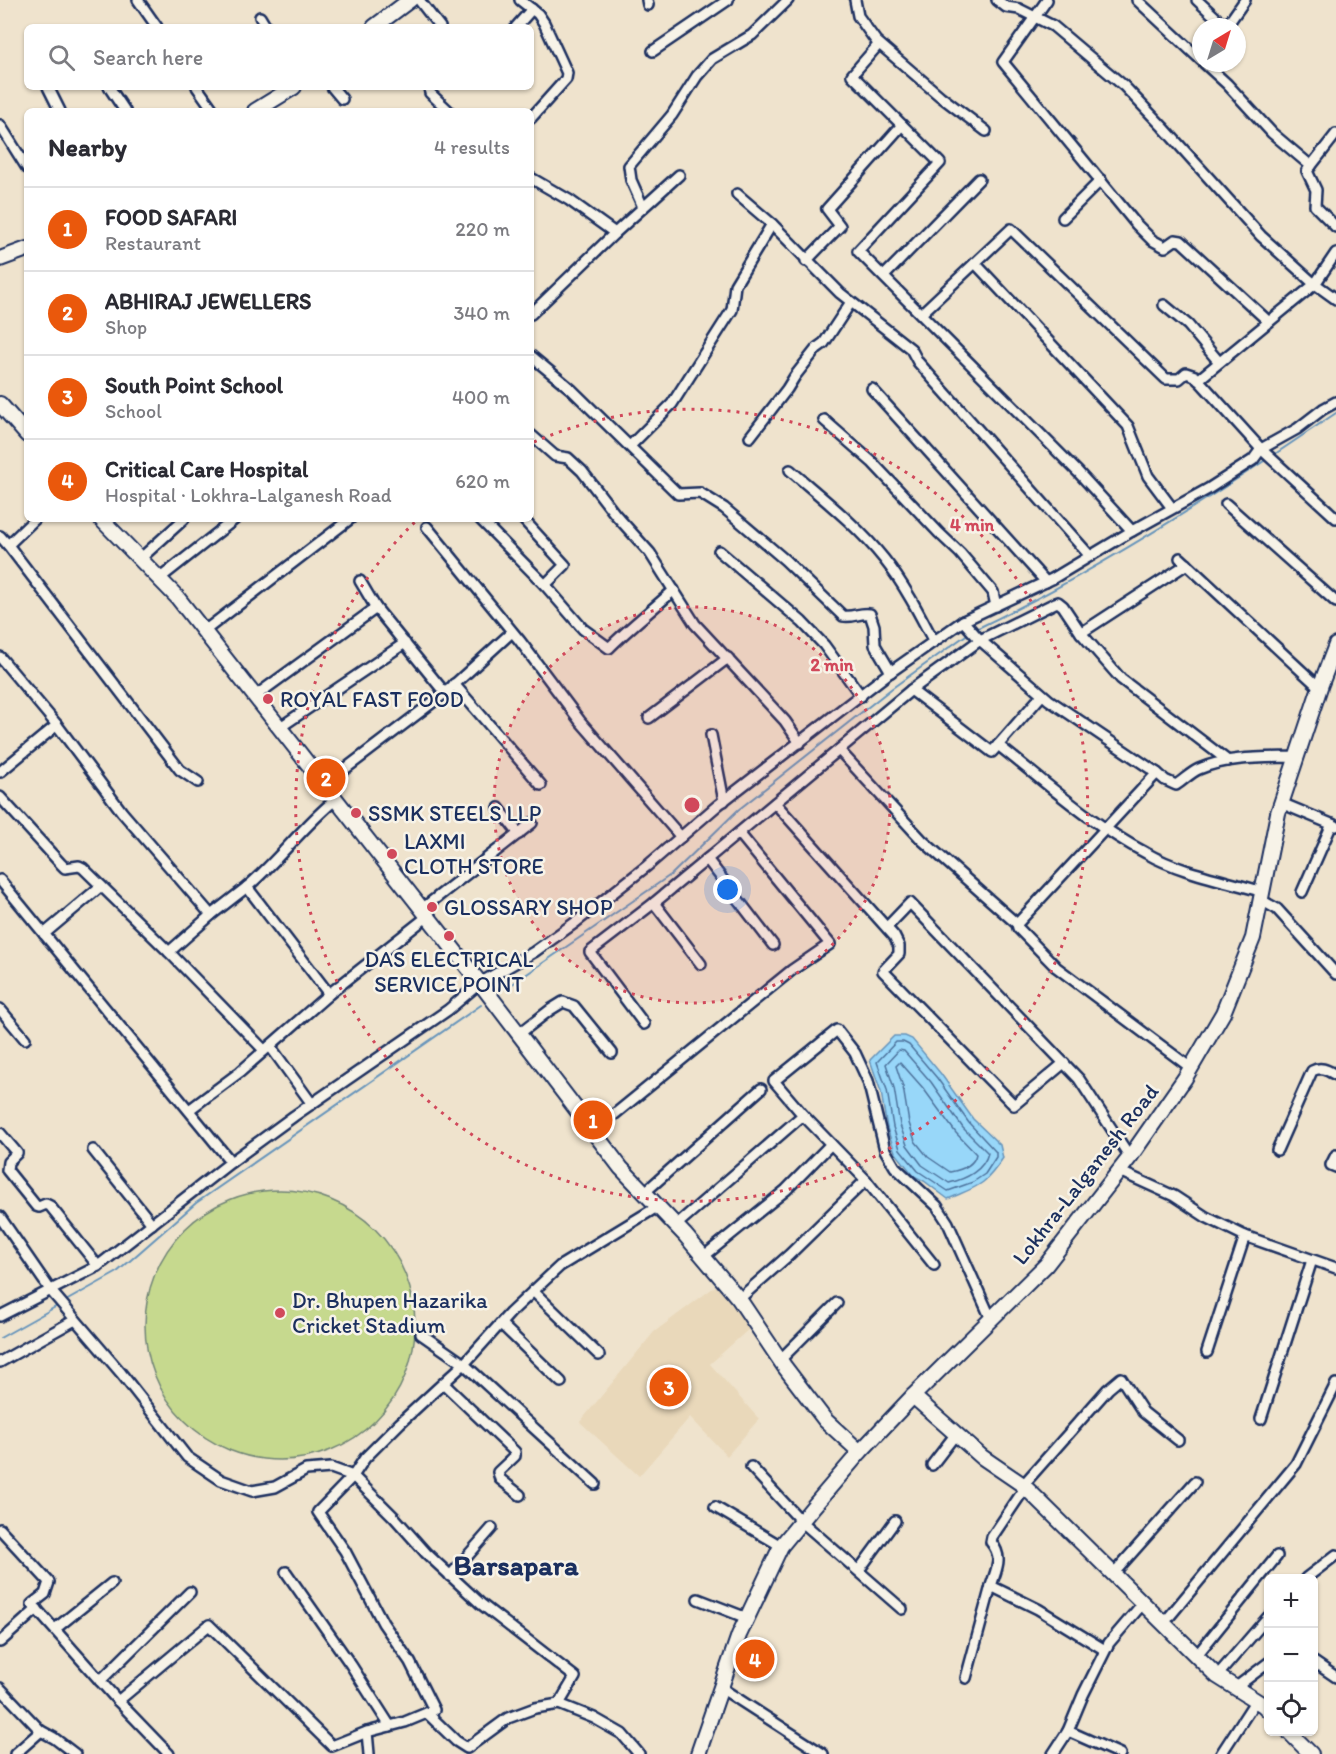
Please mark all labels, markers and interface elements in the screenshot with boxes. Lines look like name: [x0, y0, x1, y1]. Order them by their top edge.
north arrow: [1192, 18, 1246, 72]
search box: [24, 24, 534, 90]
icon: search: [45, 41, 78, 74]
text: Search here: [93, 44, 203, 71]
text: Nearby: [48, 131, 127, 163]
text: 4 results: [434, 135, 510, 159]
text: FOOD SAFARI: [105, 204, 237, 231]
text: 1: [63, 217, 72, 241]
text: 220 m: [455, 217, 510, 241]
text: Restaurant: [105, 231, 201, 255]
text: ABHIRAJ JEWELLERS: [105, 288, 311, 315]
text: 2: [62, 301, 73, 325]
text: 340 m: [453, 301, 510, 325]
text: Shop: [105, 315, 147, 339]
text: South Point School: [105, 372, 283, 399]
text: 3: [62, 385, 73, 409]
text: 400 m: [452, 385, 510, 409]
text: School: [105, 399, 162, 423]
text: Critical Care Hospital: [105, 456, 308, 483]
text: 4: [61, 469, 74, 493]
text: 620 m: [455, 469, 510, 493]
text: Hospital · Lokhra-Lalganesh Road: [105, 483, 392, 507]
text: 4 min: [950, 514, 995, 536]
text: 2 min: [811, 654, 854, 676]
place label: ROYAL FAST FOOD: [280, 686, 464, 713]
marker: ROYAL FAST FOOD: [261, 692, 275, 706]
pin: 2: [306, 756, 346, 800]
centre of rings: [682, 795, 702, 815]
place label: SSMK STEELS LLP: [368, 800, 542, 827]
marker: SSMK STEELS LLP: [349, 806, 363, 820]
place label: LAXMI CLOTH STORE: [404, 828, 544, 880]
marker: LAXMI CLOTH STORE: [385, 847, 399, 861]
your location: [713, 875, 742, 904]
place label: GLOSSARY SHOP: [444, 894, 613, 921]
marker: GLOSSARY SHOP: [425, 900, 439, 914]
marker: DAS ELECTRICAL SERVICE POINT: [442, 929, 456, 943]
place label: DAS ELECTRICAL SERVICE POINT: [365, 946, 533, 998]
street label: Lokhra-Lalganesh Road: [1007, 1079, 1164, 1270]
pin: 1: [574, 1098, 612, 1142]
place label: Dr. Bhupen Hazarika Cricket Stadium: [292, 1287, 488, 1339]
marker: Dr. Bhupen Hazarika Cricket Stadium: [273, 1306, 287, 1320]
pin: 3: [650, 1364, 688, 1410]
district label: Barsapara: [453, 1548, 579, 1582]
map controls: [1264, 1574, 1318, 1736]
button: +: [1264, 1574, 1318, 1628]
button: −: [1264, 1628, 1318, 1682]
pin: 4: [736, 1636, 774, 1682]
button: locate: [1264, 1682, 1318, 1736]

